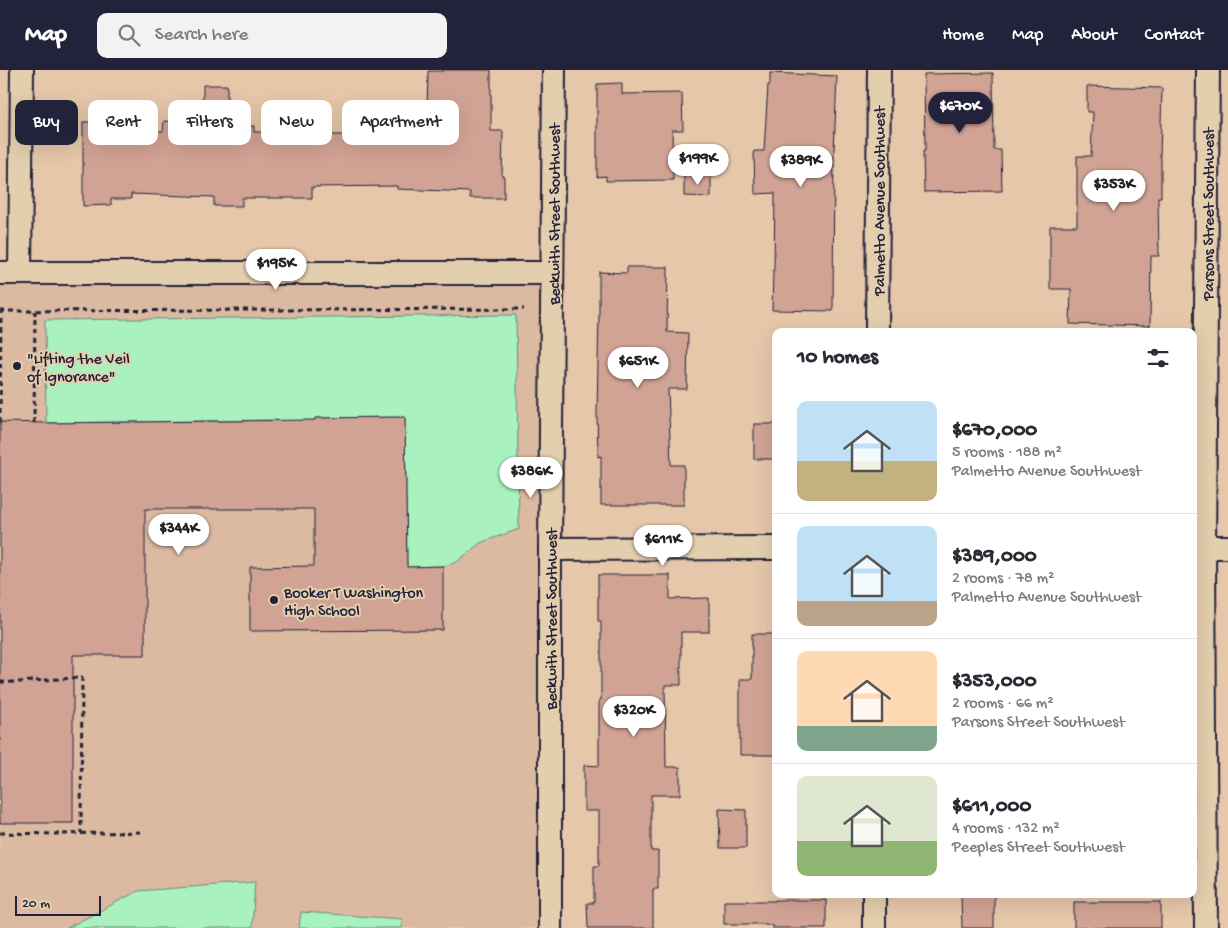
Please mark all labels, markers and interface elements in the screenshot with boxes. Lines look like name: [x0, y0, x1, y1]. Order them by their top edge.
search box: [97, 13, 447, 58]
text: Map: [25, 21, 67, 50]
icon: search: [115, 21, 143, 49]
text: Search here: [155, 24, 248, 47]
text: Home: [942, 25, 984, 46]
text: Map: [1012, 25, 1043, 46]
text: About: [1071, 25, 1117, 46]
text: Contact: [1145, 25, 1203, 46]
pin: $670K: [925, 92, 995, 134]
text: $670K: [939, 98, 981, 117]
chip: Buy: [15, 100, 78, 145]
chip: Rent: [88, 100, 158, 145]
chip: Filters: [168, 100, 251, 145]
chip: New: [261, 100, 332, 145]
chip: Apartment: [342, 100, 459, 145]
street label: Palmetto Avenue Southwest: [872, 105, 891, 297]
street label: Beckwith Street Southwest: [547, 122, 566, 306]
street label: Parsons Street Southwest: [1201, 126, 1220, 301]
pin: $199K: [663, 144, 733, 186]
pin: $389K: [766, 146, 836, 188]
text: $199K: [679, 150, 717, 169]
text: $389K: [780, 152, 822, 171]
pin: $353K: [1079, 170, 1149, 212]
text: $353K: [1093, 176, 1135, 195]
pin: $195K: [241, 248, 311, 291]
text: $195K: [257, 255, 295, 274]
icon: filters: [1144, 344, 1172, 372]
pin: $651K: [603, 346, 673, 389]
text: 10 homes: [797, 346, 878, 371]
place label: "Lifting the Veil of Ignorance": [27, 351, 130, 388]
text: $651K: [619, 353, 657, 372]
marker: "Lifting the Veil of Ignorance": [11, 360, 23, 372]
text: $670,000: [952, 419, 1037, 444]
icon: home: [837, 421, 897, 481]
text: 5 rooms · 188 m²: [952, 444, 1062, 463]
pin: $386K: [496, 456, 566, 499]
text: $386K: [510, 463, 552, 482]
text: Palmetto Avenue Southwest: [952, 463, 1141, 482]
pin: $344K: [144, 514, 214, 556]
text: $344K: [159, 520, 199, 539]
pin: $611K: [628, 524, 698, 567]
street label: Beckwith Street Southwest: [544, 527, 563, 711]
text: $611K: [644, 531, 682, 550]
text: $389,000: [952, 545, 1037, 570]
icon: home: [837, 546, 897, 606]
text: 2 rooms · 78 m²: [952, 570, 1054, 589]
place label: Booker T Washington High School: [283, 585, 424, 622]
text: Palmetto Avenue Southwest: [952, 589, 1141, 608]
marker: Booker T Washington High School: [268, 594, 280, 606]
text: $353,000: [952, 670, 1037, 695]
icon: home: [837, 671, 897, 731]
text: 2 rooms · 66 m²: [952, 695, 1053, 714]
pin: $320K: [599, 696, 669, 738]
text: $320K: [613, 702, 655, 721]
text: Parsons Street Southwest: [952, 714, 1125, 733]
text: $611,000: [952, 795, 1031, 820]
icon: home: [837, 796, 897, 856]
text: 4 rooms · 132 m²: [952, 820, 1060, 839]
text: Peeples Street Southwest: [952, 839, 1125, 858]
scale bar: [15, 893, 101, 916]
text: 20 m: [22, 896, 50, 913]

